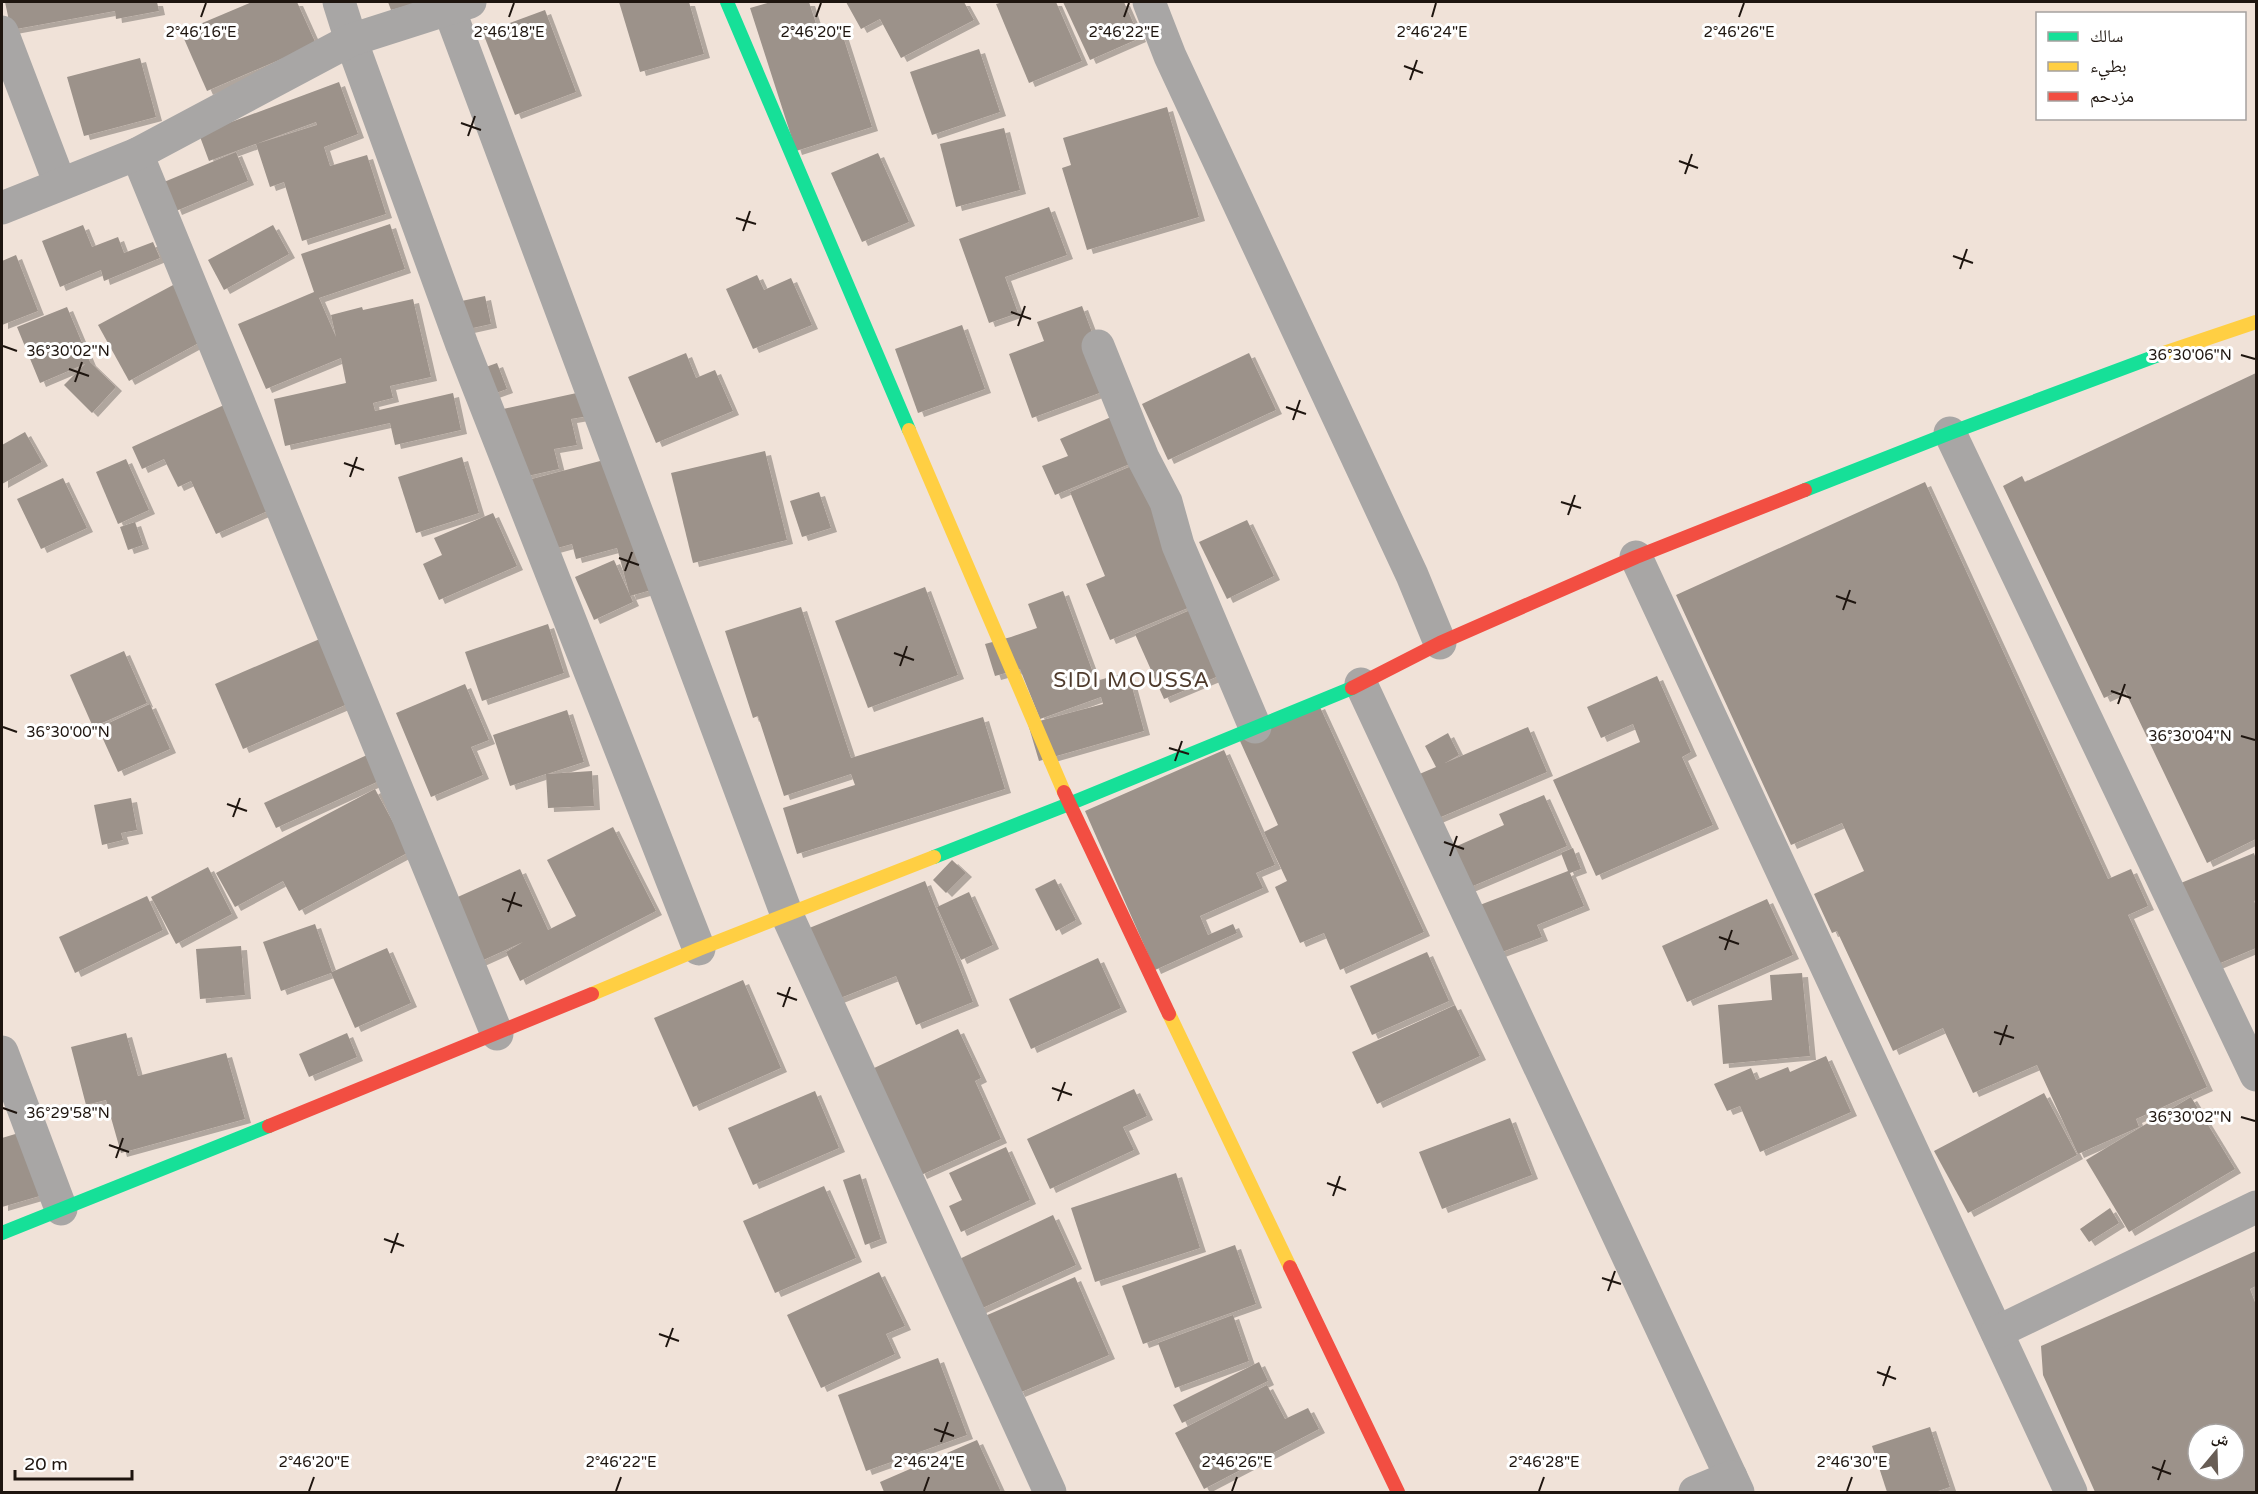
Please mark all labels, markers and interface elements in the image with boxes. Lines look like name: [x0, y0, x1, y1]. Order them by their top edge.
legend: [2036, 12, 2246, 120]
text: 2°46'16"E: [165, 23, 237, 41]
text: 2°46'18"E: [473, 23, 545, 41]
text: 2°46'20"E: [780, 23, 852, 41]
text: 2°46'22"E: [1088, 23, 1160, 41]
text: 2°46'24"E: [1396, 23, 1468, 41]
text: 2°46'26"E: [1703, 23, 1775, 41]
text: سالك: [2090, 25, 2123, 47]
text: بطيء: [2090, 55, 2127, 81]
text: مزدحم: [2090, 85, 2134, 108]
text: 36°30'02"N: [26, 342, 110, 360]
text: 36°30'06"N: [2148, 346, 2232, 364]
district label: SIDI MOUSSA: [1053, 668, 1211, 693]
text: 36°30'00"N: [26, 723, 110, 741]
text: 36°30'04"N: [2148, 727, 2232, 745]
text: 36°29'58"N: [26, 1104, 110, 1122]
text: 36°30'02"N: [2148, 1108, 2232, 1126]
north arrow: [2186, 1422, 2246, 1482]
text: ش: [2209, 1427, 2232, 1451]
scale bar: [15, 1443, 132, 1481]
text: 20 m: [24, 1453, 68, 1475]
text: 2°46'20"E: [278, 1453, 350, 1471]
text: 2°46'22"E: [585, 1453, 657, 1471]
text: 2°46'24"E: [893, 1453, 965, 1471]
text: 2°46'26"E: [1201, 1453, 1273, 1471]
text: 2°46'28"E: [1508, 1453, 1580, 1471]
text: 2°46'30"E: [1816, 1453, 1888, 1471]

